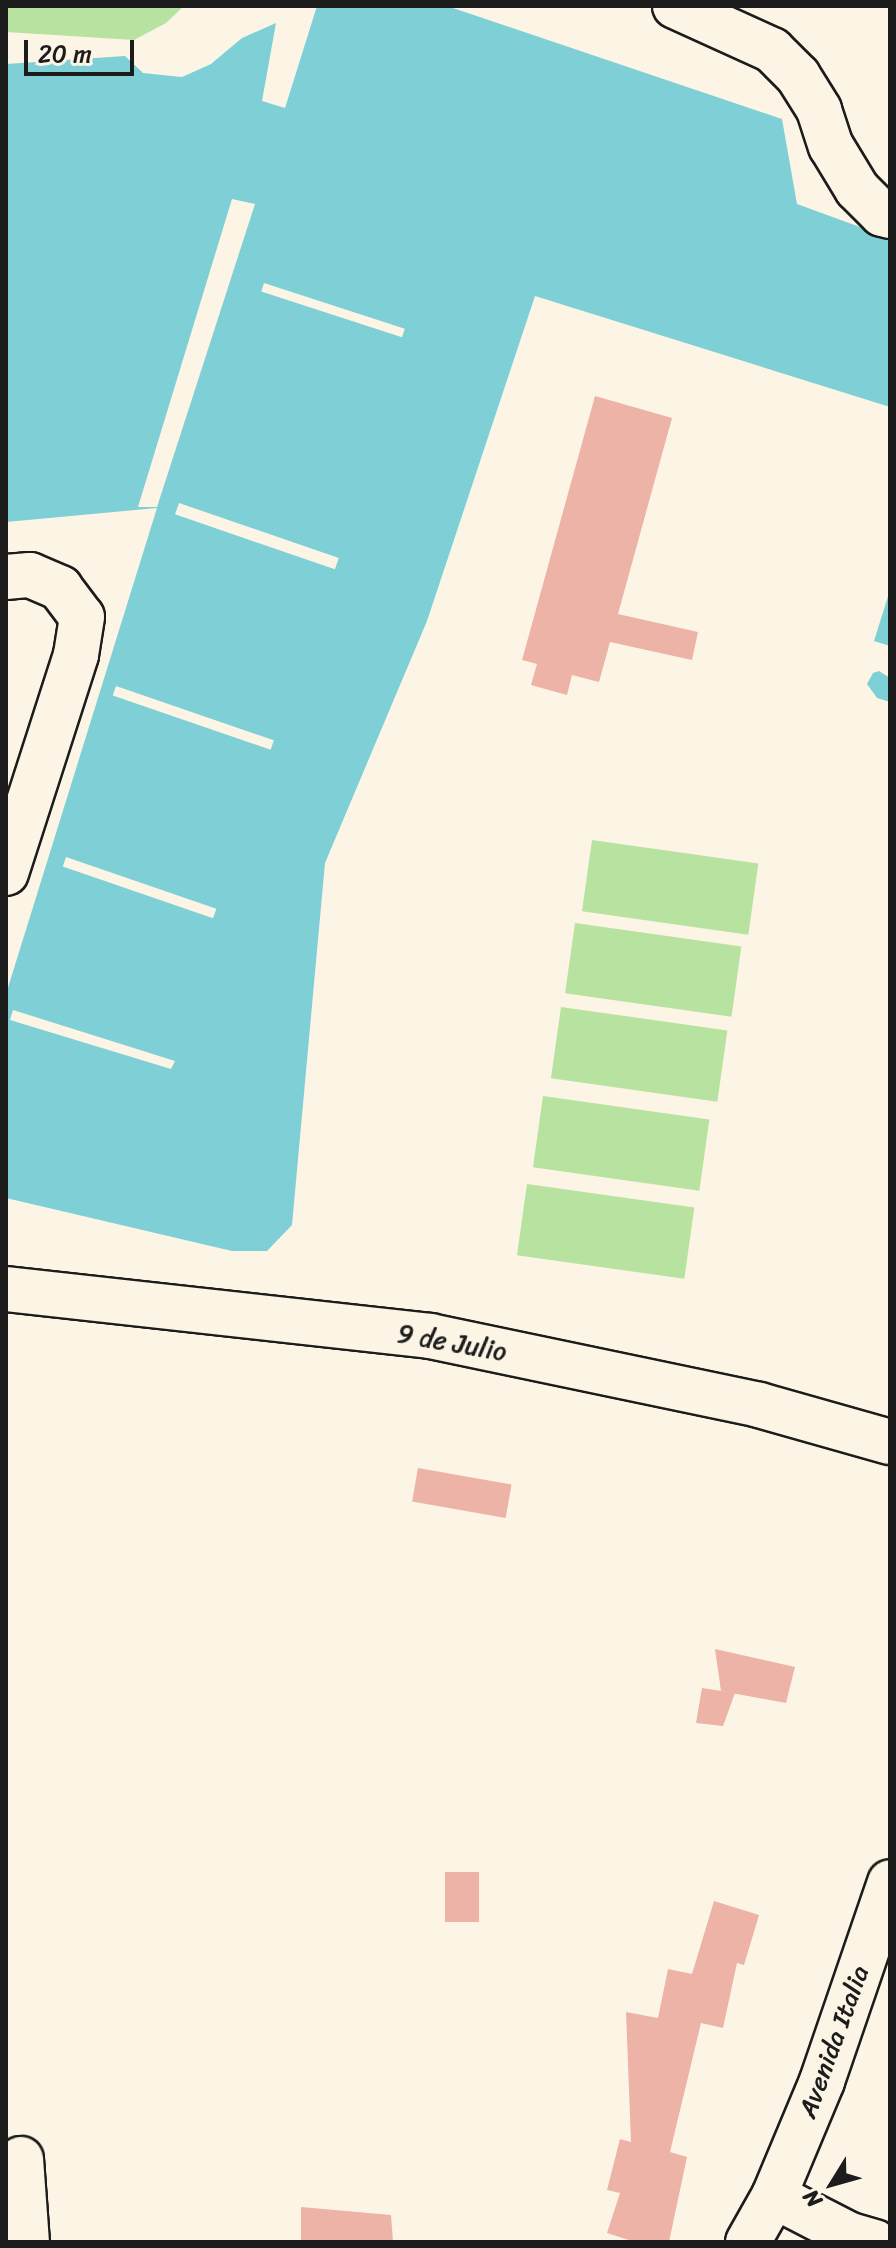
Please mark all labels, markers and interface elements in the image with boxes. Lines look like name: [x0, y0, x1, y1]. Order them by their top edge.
scale bar: [28, 24, 138, 74]
text: 20 m: [38, 33, 92, 75]
street label: 9 de Julio: [395, 1318, 509, 1368]
street label: Avenida Italia: [792, 1962, 876, 2122]
north arrow: [792, 2144, 872, 2224]
text: N: [792, 2181, 833, 2217]

